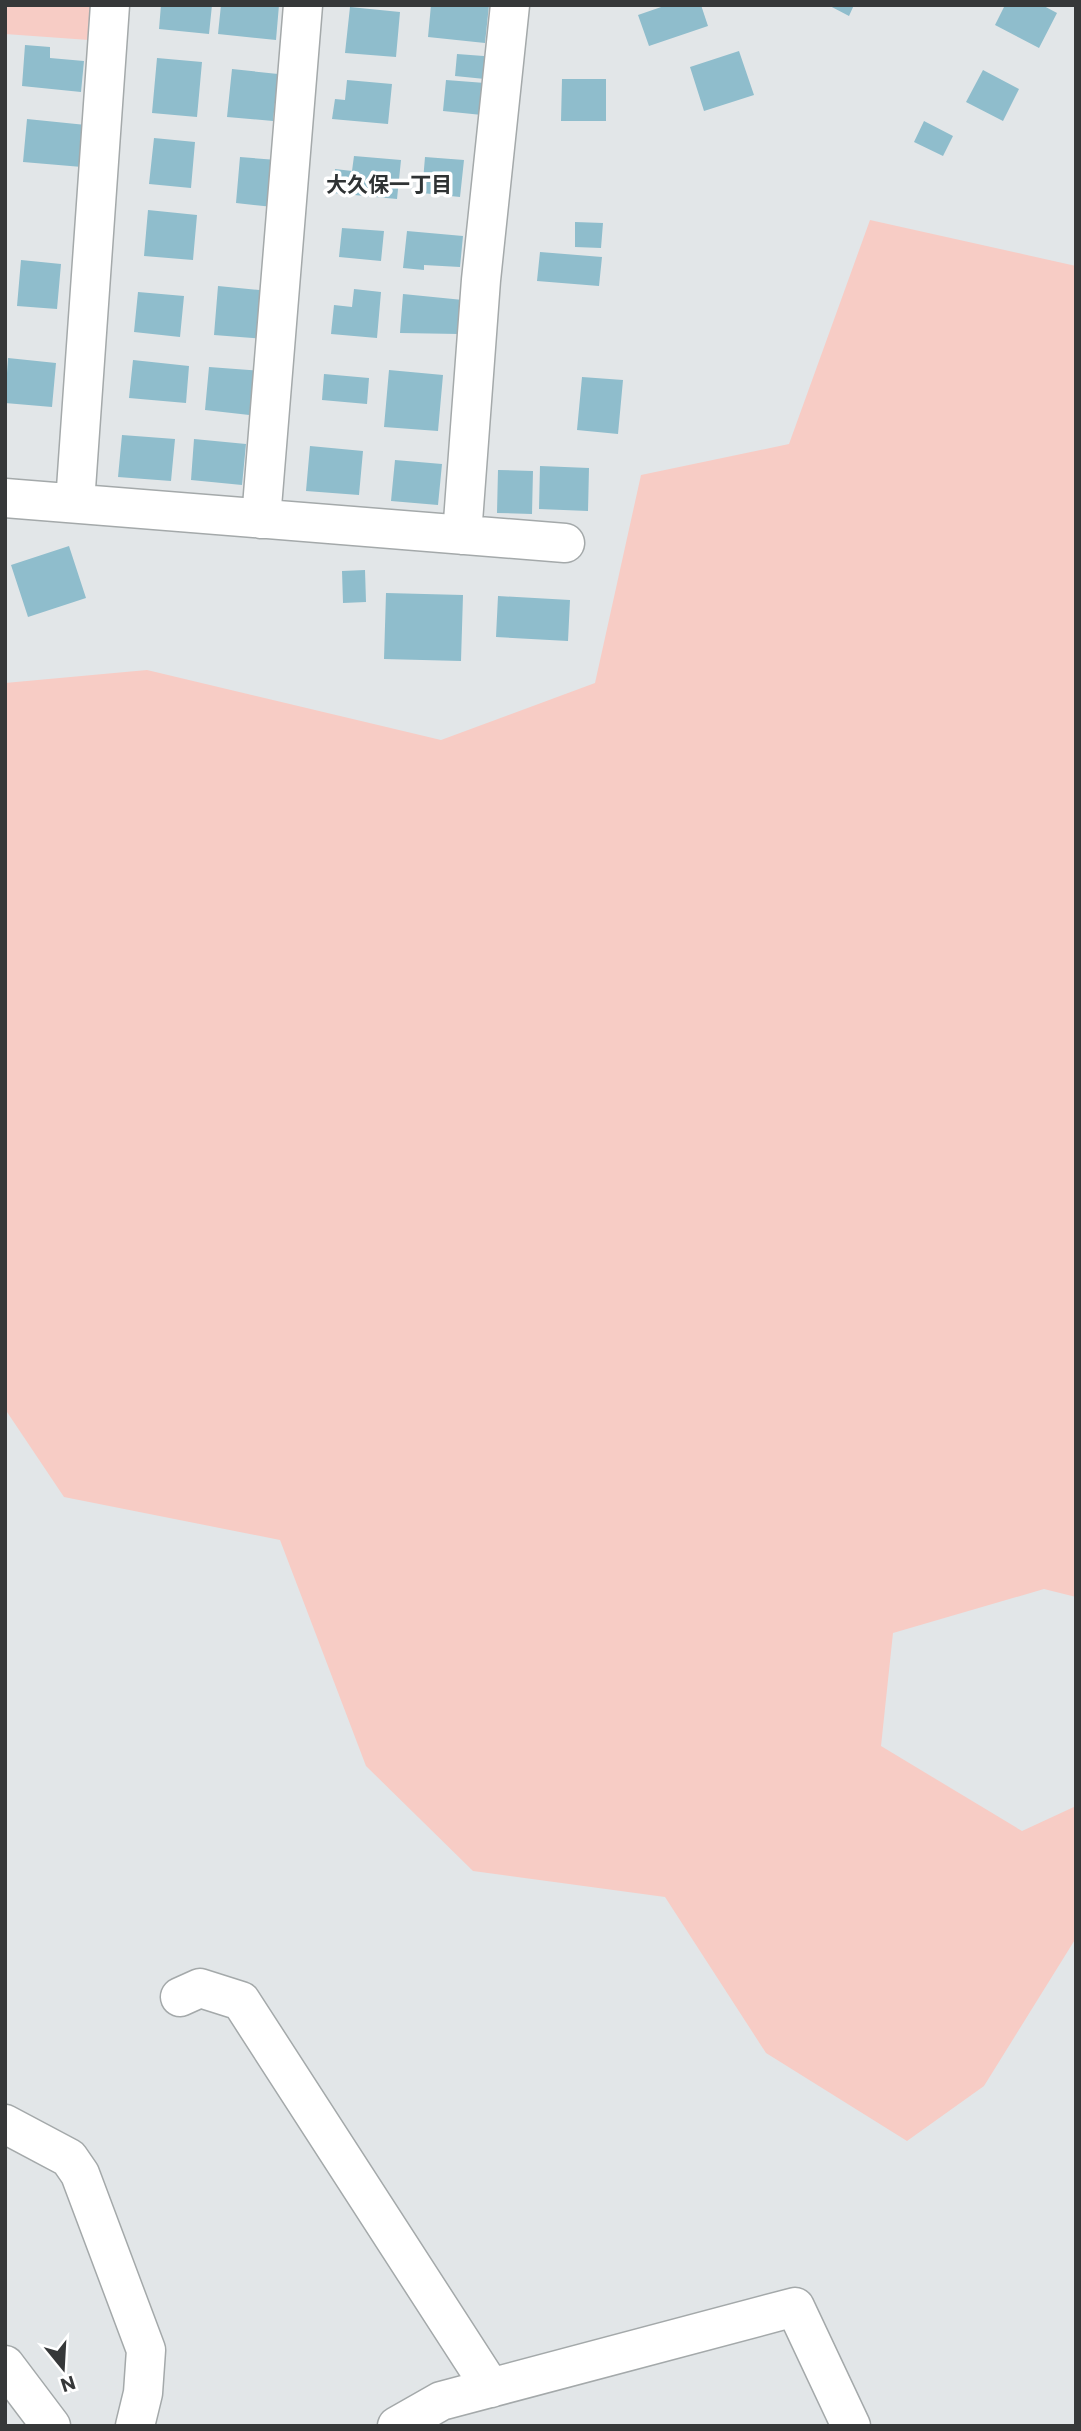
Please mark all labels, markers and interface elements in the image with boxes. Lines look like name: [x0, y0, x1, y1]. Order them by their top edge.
district label: 大久保一丁目: [326, 171, 452, 196]
north arrow: [28, 2333, 98, 2403]
text: N: [58, 2372, 79, 2398]

